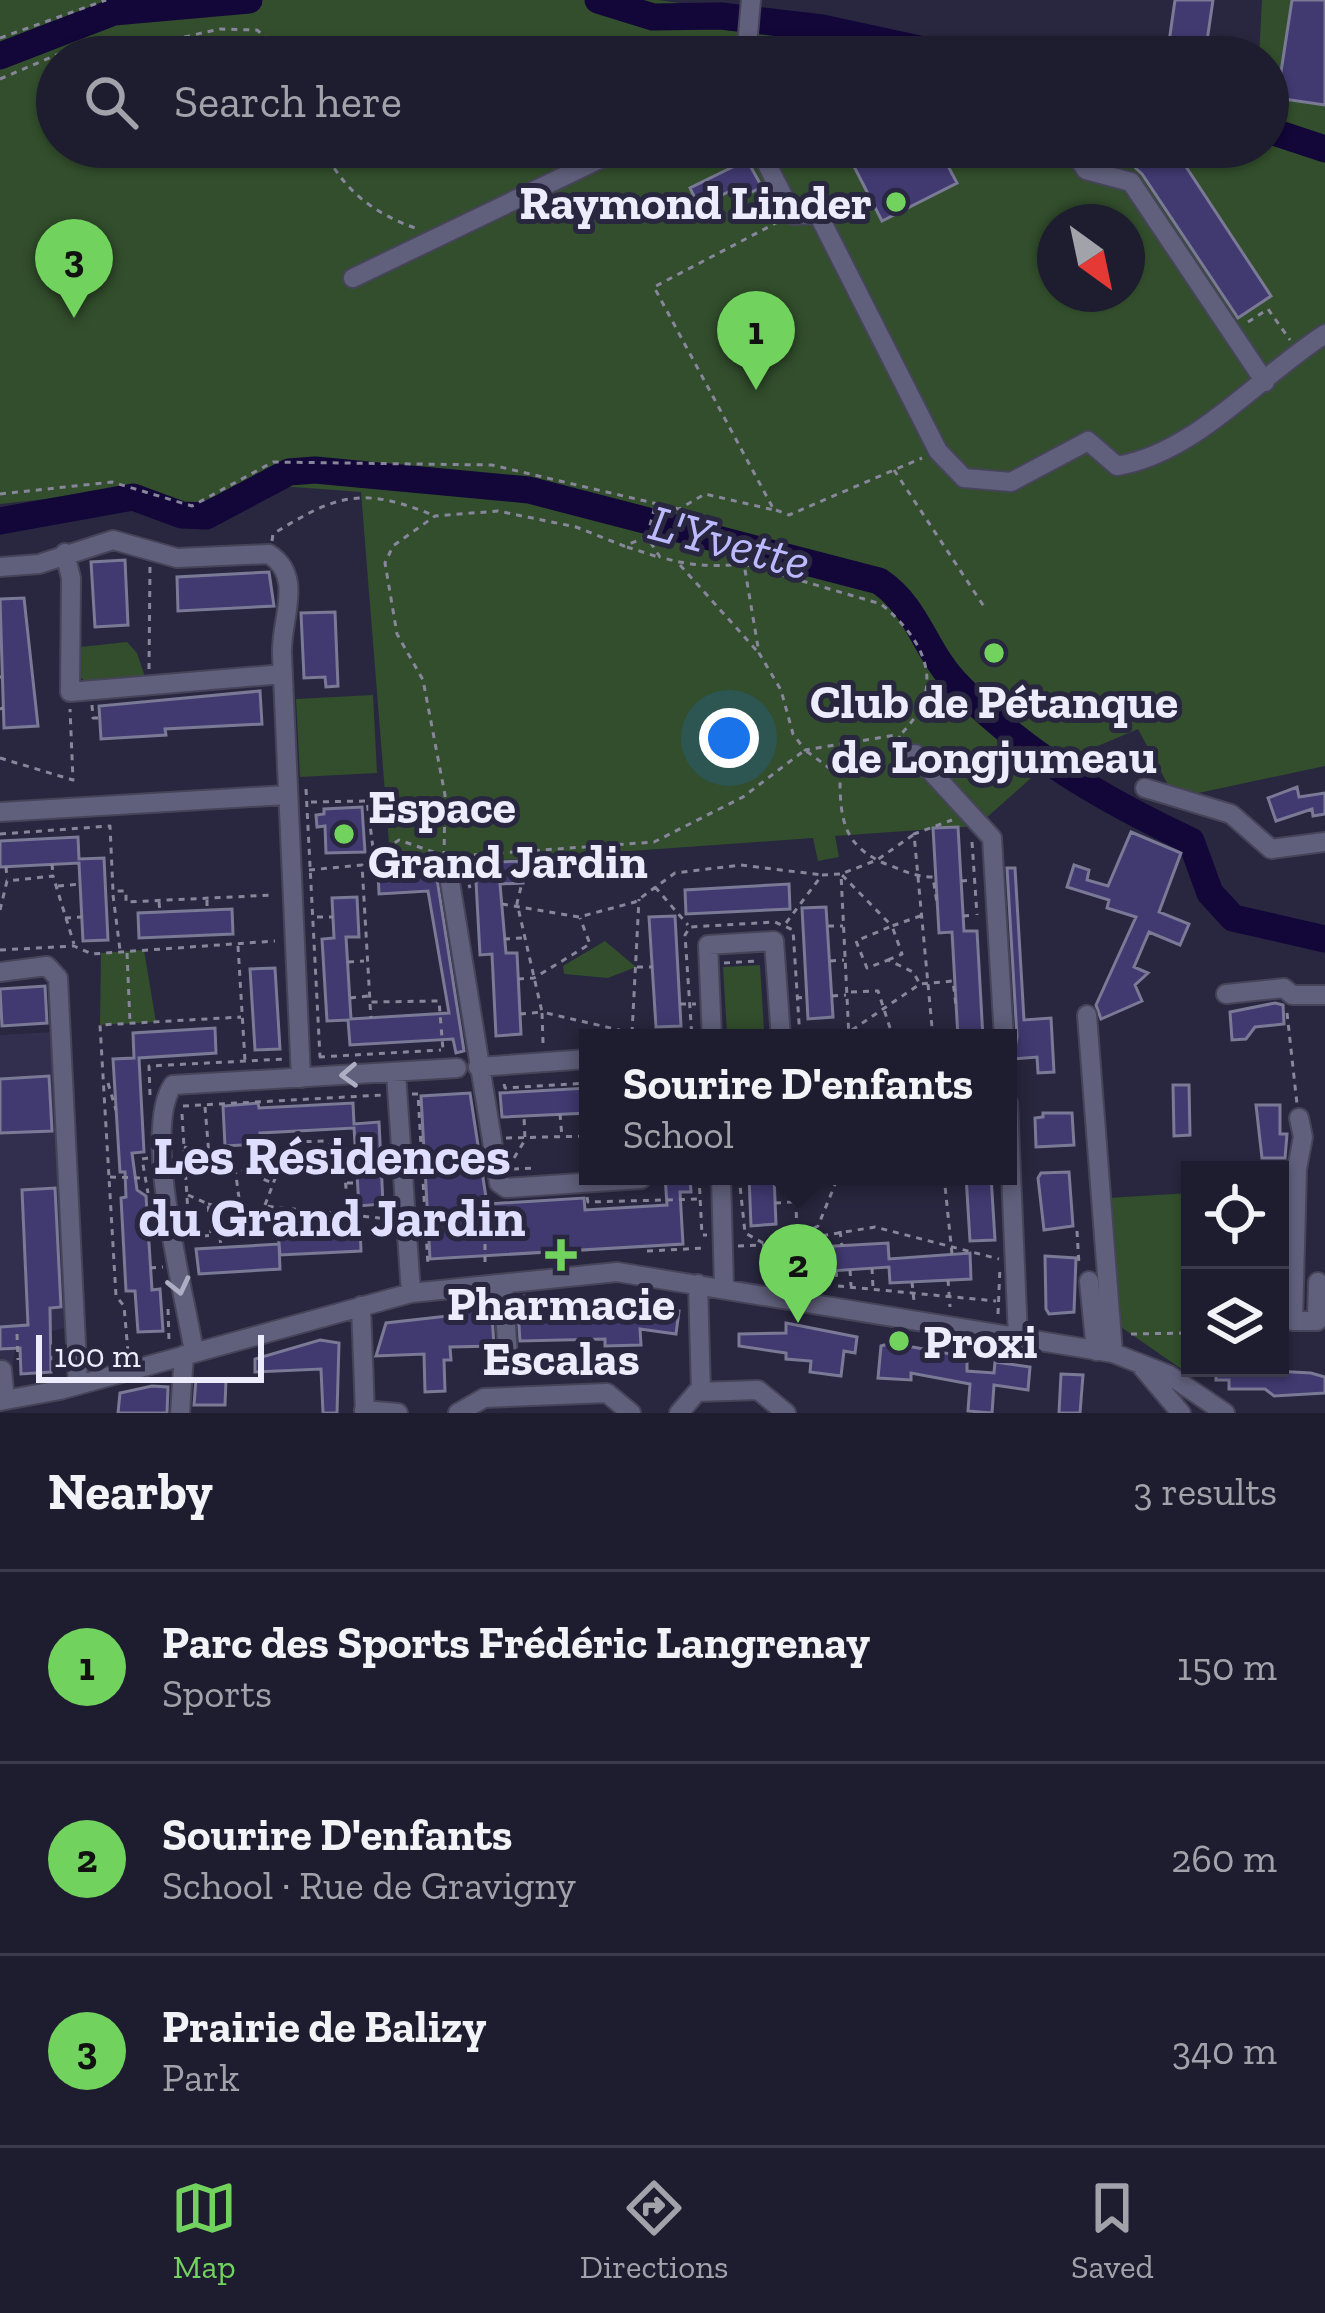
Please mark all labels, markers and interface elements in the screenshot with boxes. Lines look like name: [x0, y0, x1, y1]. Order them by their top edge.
search box: [36, 36, 1289, 168]
icon: search: [78, 69, 144, 135]
text: Search here: [174, 75, 402, 129]
place label: Raymond Linder: [519, 174, 872, 231]
marker: Raymond Linder: [883, 189, 909, 215]
north arrow: [1037, 204, 1145, 312]
pin: 3: [35, 219, 113, 318]
pin: 1: [717, 291, 795, 390]
water label: L'Yvette: [643, 491, 817, 593]
marker: Club de Pétanque de Longjumeau: [981, 640, 1007, 666]
place label: Club de Pétanque de Longjumeau: [810, 673, 1178, 785]
your location: [699, 708, 759, 768]
place label: Espace Grand Jardin: [368, 778, 648, 890]
marker: Espace Grand Jardin: [331, 821, 357, 847]
popup: [579, 1029, 1017, 1185]
text: Sourire D'enfants: [623, 1057, 973, 1111]
one-way arrow: [339, 1062, 358, 1088]
text: School: [623, 1111, 734, 1158]
district label: Les Résidences du Grand Jardin: [138, 1123, 526, 1250]
map controls: [1181, 1161, 1289, 1377]
button: locate: [1181, 1161, 1289, 1269]
pin: 2: [759, 1224, 837, 1323]
marker: Pharmacie Escalas: [548, 1242, 574, 1268]
button: layers: [1181, 1269, 1289, 1377]
one-way arrow: [166, 1275, 191, 1295]
place label: Pharmacie Escalas: [447, 1275, 675, 1387]
place label: Proxi: [923, 1313, 1038, 1370]
marker: Proxi: [886, 1328, 912, 1354]
scale bar: [36, 1329, 264, 1382]
text: 100 m: [54, 1336, 141, 1375]
text: Nearby: [48, 1461, 213, 1522]
text: 3 results: [1133, 1468, 1277, 1515]
text: Parc des Sports Frédéric Langrenay: [162, 1616, 870, 1670]
text: 1: [79, 1643, 95, 1690]
text: 150 m: [1177, 1643, 1277, 1690]
text: Sports: [162, 1670, 272, 1717]
text: Sourire D'enfants: [162, 1808, 512, 1862]
text: 2: [77, 1835, 97, 1882]
text: 260 m: [1171, 1835, 1277, 1882]
text: School · Rue de Gravigny: [162, 1862, 576, 1909]
text: Prairie de Balizy: [162, 2000, 486, 2054]
text: 3: [77, 2027, 97, 2074]
text: 340 m: [1172, 2027, 1277, 2074]
text: Park: [162, 2054, 239, 2101]
tab: Map: [171, 2175, 237, 2286]
tab: Directions: [580, 2175, 729, 2286]
tab: Saved: [1071, 2175, 1154, 2286]

